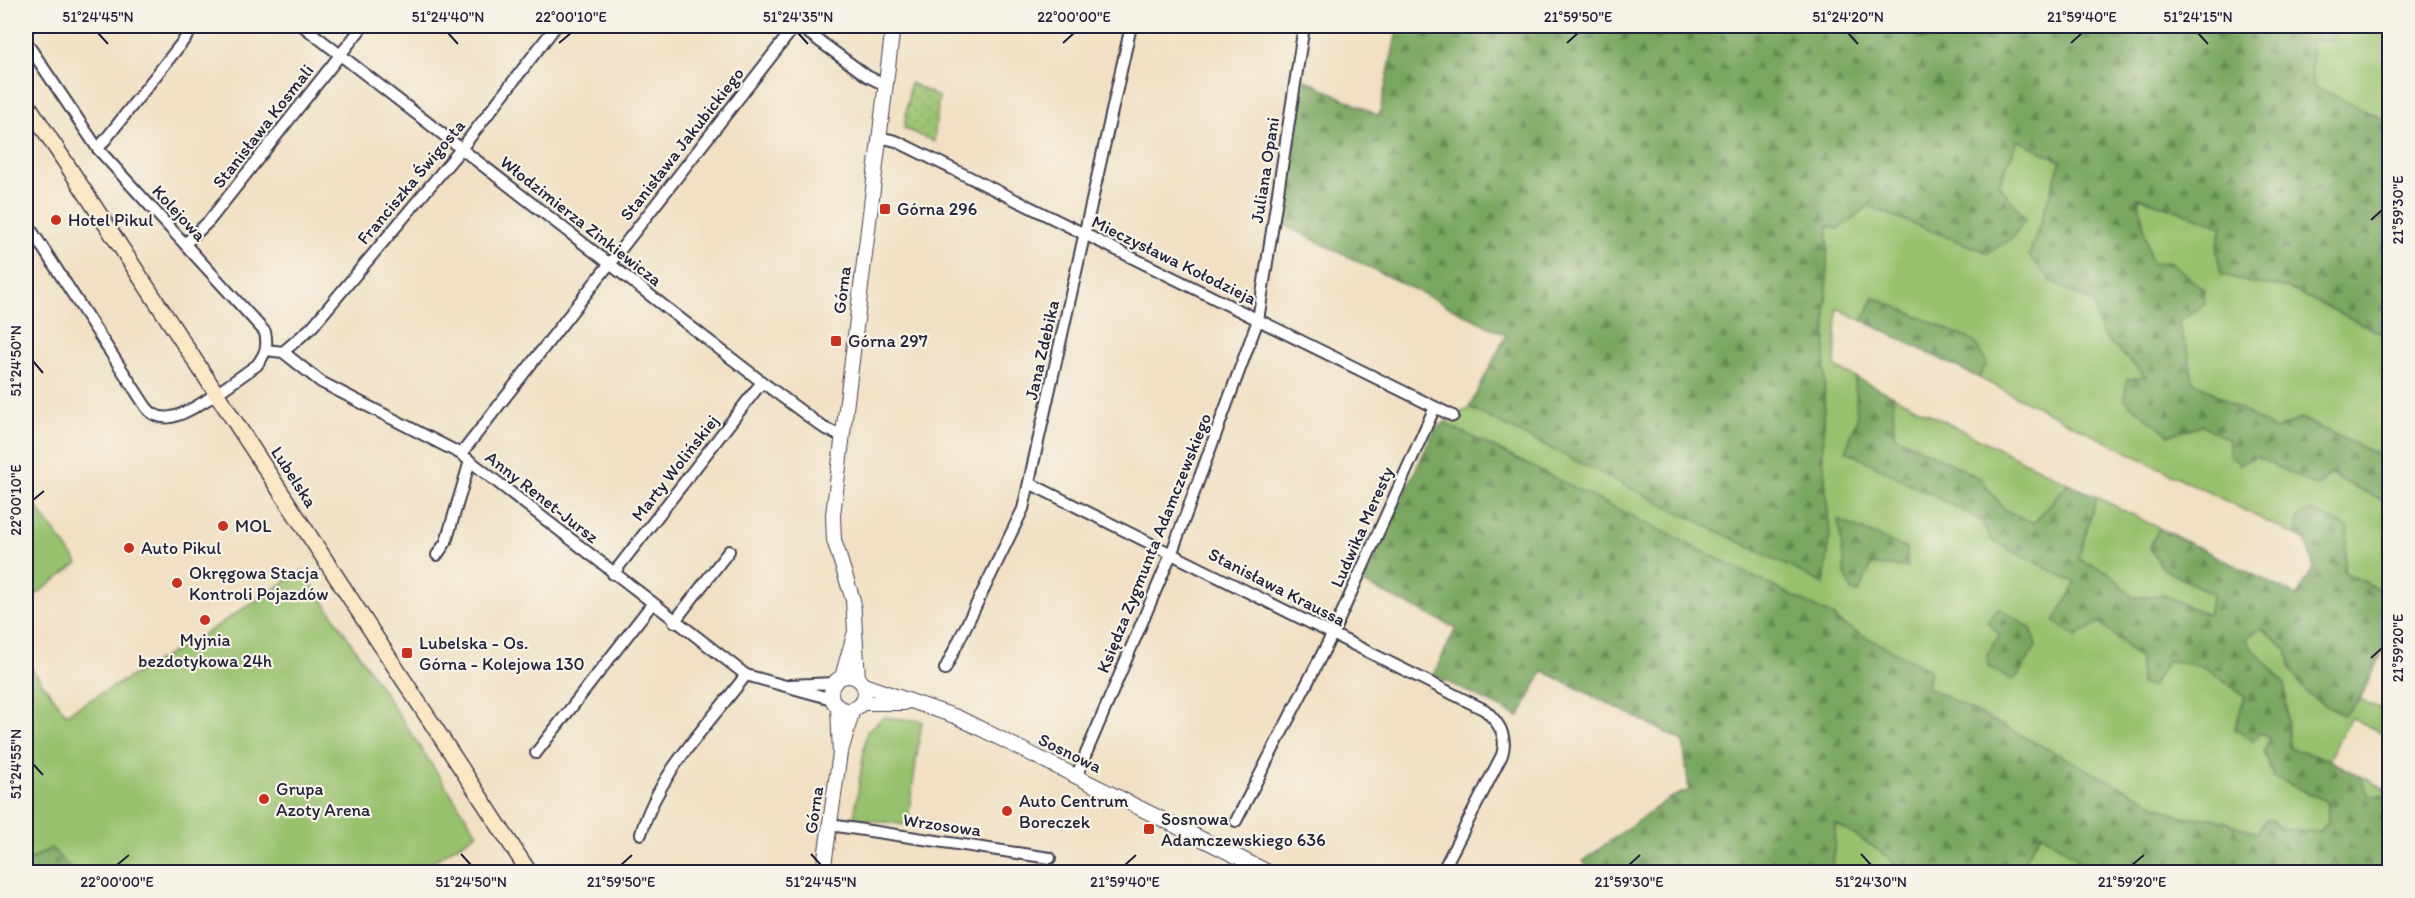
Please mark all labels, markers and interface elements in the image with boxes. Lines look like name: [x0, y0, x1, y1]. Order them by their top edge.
text: 51°24'45"N: [62, 8, 134, 26]
text: 51°24'40"N: [412, 8, 484, 26]
text: 22°00'10"E: [535, 8, 607, 26]
text: 51°24'35"N: [763, 8, 833, 26]
text: 22°00'00"E: [1037, 8, 1111, 26]
text: 21°59'50"E: [1544, 8, 1612, 26]
text: 51°24'20"N: [1812, 8, 1884, 26]
text: 21°59'40"E: [2047, 8, 2117, 26]
text: 51°24'15"N: [2163, 8, 2233, 26]
street label: Stanisława Kosmali: [208, 60, 318, 192]
street label: Stanisława Jakubickiego: [615, 63, 749, 225]
street label: Franciszka Świgosta: [352, 114, 470, 249]
street label: Juliana Opani: [1246, 116, 1284, 224]
street label: Włodzimierza Zinkiewicza: [496, 151, 667, 291]
text: 21°59'30"E: [2389, 176, 2407, 244]
street label: Kolejowa: [147, 180, 211, 246]
place label: Górna 296: [897, 198, 977, 220]
marker: Górna 296: [878, 202, 892, 216]
place label: Hotel Pikul: [68, 209, 153, 231]
street label: Mieczysława Kołodzieja: [1088, 211, 1261, 310]
marker: Hotel Pikul: [49, 213, 63, 227]
street label: Górna: [828, 264, 856, 315]
street label: Jana Zdebika: [1020, 298, 1064, 402]
text: 51°24'50"N: [7, 325, 25, 397]
place label: Górna 297: [848, 330, 928, 352]
marker: Górna 297: [829, 334, 843, 348]
street label: Marty Wolińskiej: [627, 410, 723, 526]
street label: Księdza Zygmunta Adamczewskiego: [1092, 410, 1216, 676]
street label: Lubelska: [266, 442, 322, 512]
street label: Anny Renet-Jursz: [481, 446, 603, 548]
street label: Ludwika Meresty: [1326, 463, 1399, 591]
text: 22°00'10"E: [7, 464, 25, 536]
place label: MOL: [235, 515, 271, 537]
marker: MOL: [216, 519, 230, 533]
place label: Auto Pikul: [141, 537, 221, 559]
marker: Auto Pikul: [122, 541, 136, 555]
street label: Stanisława Kraussa: [1205, 543, 1350, 631]
place label: Okręgowa Stacja Kontroli Pojazdów: [189, 562, 329, 605]
marker: Okręgowa Stacja Kontroli Pojazdów: [170, 576, 184, 590]
marker: Myjnia bezdotykowa 24h: [198, 613, 212, 627]
text: 21°59'20"E: [2389, 614, 2407, 682]
place label: Myjnia bezdotykowa 24h: [138, 629, 272, 672]
place label: Lubelska - Os. Górna - Kolejowa 130: [419, 632, 585, 675]
marker: Lubelska - Os. Górna - Kolejowa 130: [400, 646, 414, 660]
street label: Sosnowa: [1035, 728, 1106, 778]
text: 51°24'55"N: [7, 729, 25, 799]
place label: Grupa Azoty Arena: [276, 778, 371, 821]
street label: Górna: [800, 784, 828, 835]
place label: Auto Centrum Boreczek: [1019, 790, 1129, 833]
marker: Grupa Azoty Arena: [257, 792, 271, 806]
marker: Auto Centrum Boreczek: [1000, 804, 1014, 818]
place label: Sosnowa Adamczewskiego 636: [1161, 808, 1326, 851]
street label: Wrzosowa: [901, 809, 983, 841]
marker: Sosnowa Adamczewskiego 636: [1142, 822, 1156, 836]
text: 22°00'00"E: [80, 873, 154, 891]
text: 51°24'50"N: [435, 873, 507, 891]
text: 21°59'50"E: [587, 873, 655, 891]
text: 51°24'45"N: [785, 873, 857, 891]
text: 21°59'40"E: [1090, 873, 1160, 891]
text: 21°59'30"E: [1595, 873, 1663, 891]
text: 51°24'30"N: [1835, 873, 1907, 891]
text: 21°59'20"E: [2098, 873, 2166, 891]

